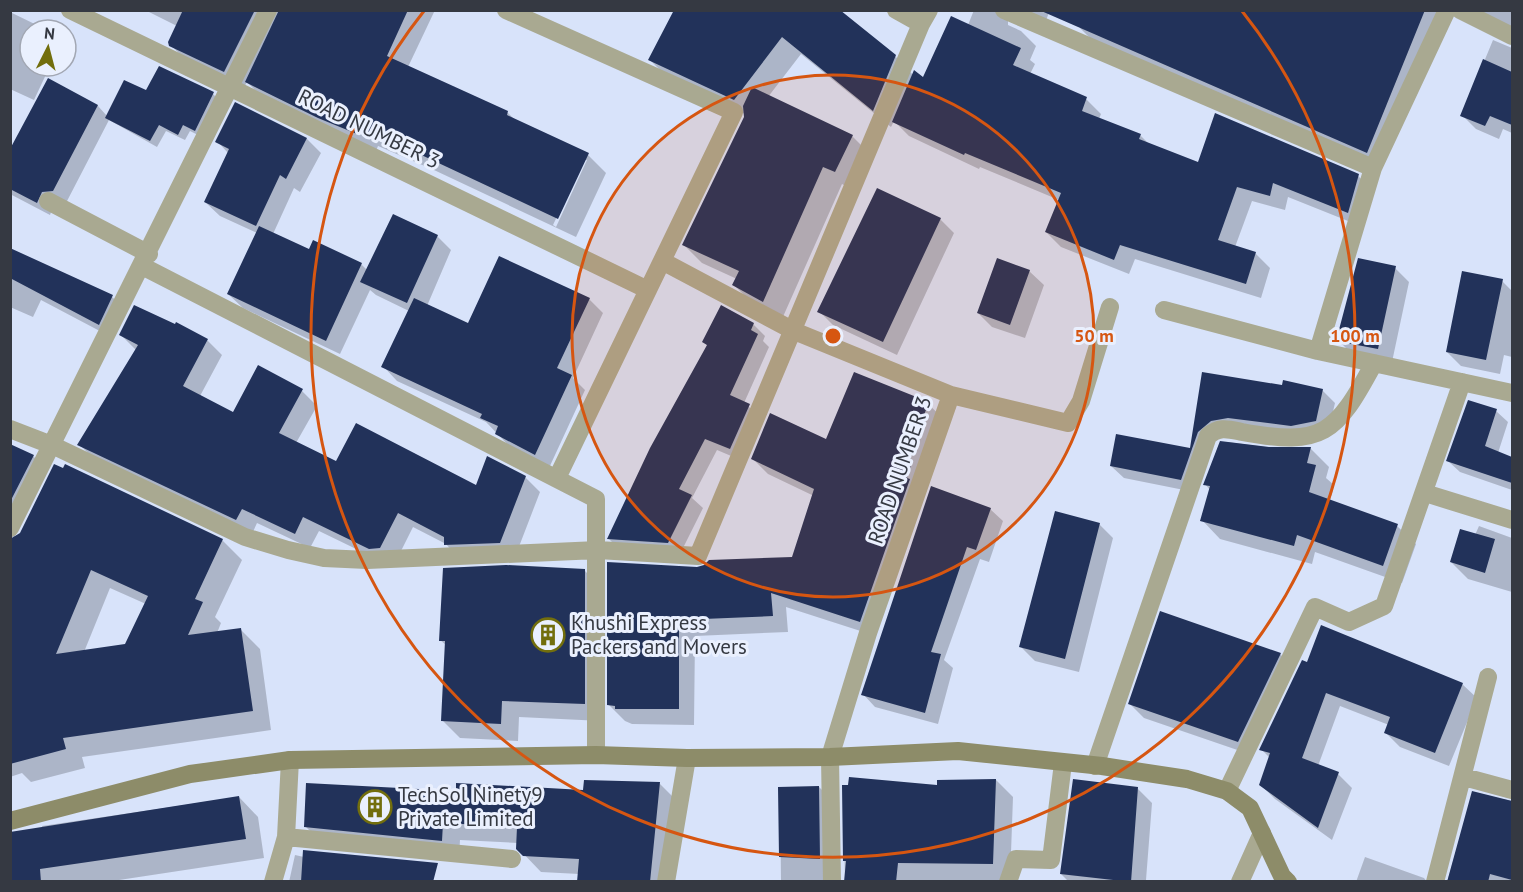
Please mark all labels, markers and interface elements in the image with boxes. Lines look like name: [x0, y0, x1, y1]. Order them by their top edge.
north arrow: [18, 18, 78, 78]
text: N: [43, 23, 56, 44]
street label: ROAD NUMBER 3: [294, 83, 445, 175]
text: 50 m: [1074, 324, 1114, 347]
text: 100 m: [1330, 324, 1380, 347]
centre of rings: [823, 326, 843, 346]
street label: ROAD NUMBER 3: [862, 392, 937, 547]
place label: Khushi Express Packers and Movers: [571, 609, 747, 660]
building icon: Khushi Express Packers and Movers: [530, 617, 566, 653]
place label: TechSol Ninety9 Private Limited: [398, 781, 543, 832]
building icon: TechSol Ninety9 Private Limited: [357, 789, 393, 825]

